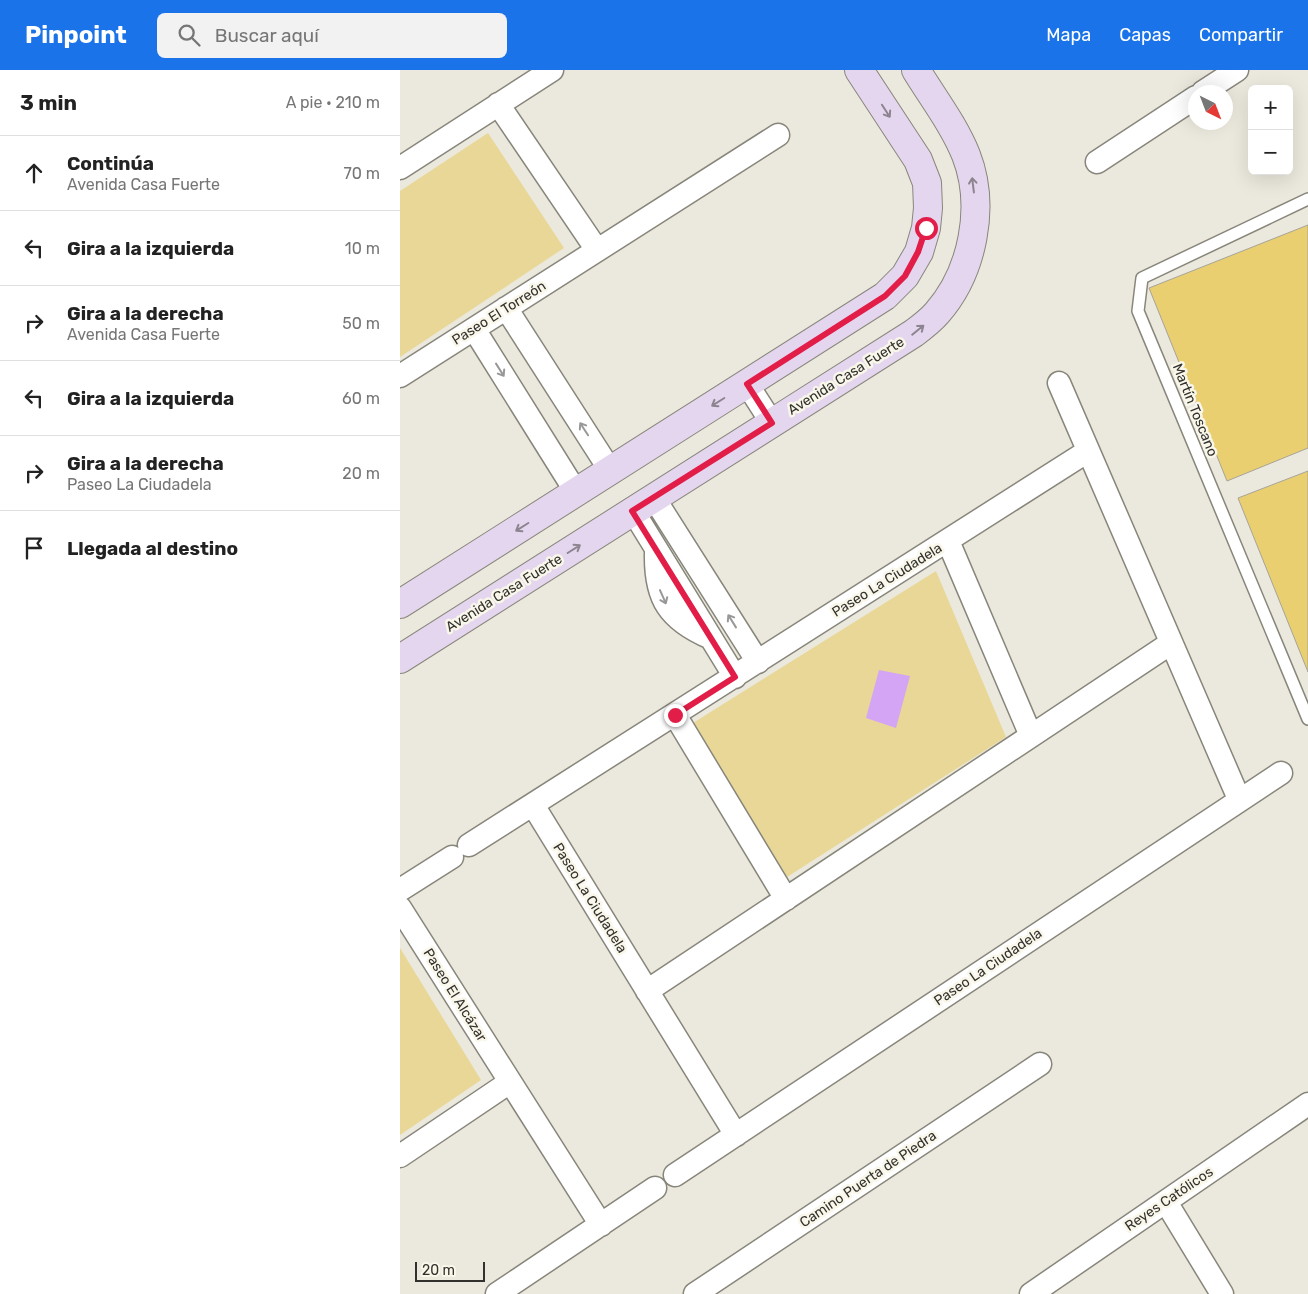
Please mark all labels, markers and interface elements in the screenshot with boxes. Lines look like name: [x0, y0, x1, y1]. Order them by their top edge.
search box: [157, 13, 507, 58]
text: Pinpoint: [25, 21, 127, 49]
icon: search: [175, 21, 203, 49]
text: Buscar aquí: [215, 24, 319, 47]
text: Mapa: [1046, 24, 1091, 46]
text: Capas: [1119, 24, 1171, 46]
text: Compartir: [1199, 24, 1283, 46]
north arrow: [1188, 85, 1233, 130]
map controls: [1248, 85, 1293, 175]
button: +: [1248, 85, 1293, 130]
text: 3 min: [20, 90, 77, 115]
text: A pie · 210 m: [286, 93, 380, 112]
one-way arrow: [881, 103, 891, 117]
button: −: [1248, 130, 1293, 175]
text: Continúa: [67, 152, 154, 175]
icon: ahead: [20, 159, 48, 187]
text: 70 m: [343, 164, 380, 183]
text: Avenida Casa Fuerte: [67, 175, 220, 194]
one-way arrow: [968, 178, 978, 194]
route start: [915, 217, 938, 240]
icon: left: [20, 234, 48, 262]
text: Gira a la izquierda: [67, 237, 234, 260]
text: 10 m: [345, 239, 380, 258]
street label: Paseo El Torreón: [449, 277, 549, 349]
text: Gira a la derecha: [67, 302, 224, 325]
icon: right: [20, 309, 48, 337]
text: 50 m: [342, 314, 380, 333]
one-way arrow: [911, 324, 924, 335]
text: Avenida Casa Fuerte: [67, 325, 220, 344]
street label: Avenida Casa Fuerte: [785, 333, 907, 419]
street label: Martín Toscano: [1169, 361, 1221, 459]
one-way arrow: [494, 363, 505, 377]
icon: left: [20, 384, 48, 412]
text: Gira a la izquierda: [67, 387, 234, 410]
text: 60 m: [342, 389, 380, 408]
one-way arrow: [711, 398, 725, 408]
one-way arrow: [579, 423, 589, 437]
text: Gira a la derecha: [67, 452, 224, 475]
icon: right: [20, 459, 48, 487]
text: 20 m: [342, 464, 380, 483]
text: Paseo La Ciudadela: [67, 475, 212, 494]
one-way arrow: [515, 522, 529, 532]
icon: arrive: [20, 534, 48, 562]
text: Llegada al destino: [67, 537, 238, 560]
street label: Paseo La Ciudadela: [829, 539, 945, 621]
one-way arrow: [567, 543, 581, 554]
street label: Avenida Casa Fuerte: [443, 550, 565, 636]
one-way arrow: [659, 589, 669, 604]
one-way arrow: [726, 614, 736, 628]
route end: [664, 704, 687, 727]
street label: Paseo La Ciudadela: [549, 840, 631, 956]
street label: Paseo La Ciudadela: [931, 925, 1045, 1009]
street label: Paseo El Alcázar: [420, 945, 491, 1045]
street label: Camino Puerta de Piedra: [796, 1127, 940, 1231]
street label: Reyes Católicos: [1122, 1163, 1216, 1235]
scale bar: [415, 1259, 485, 1282]
text: 20 m: [422, 1262, 455, 1279]

